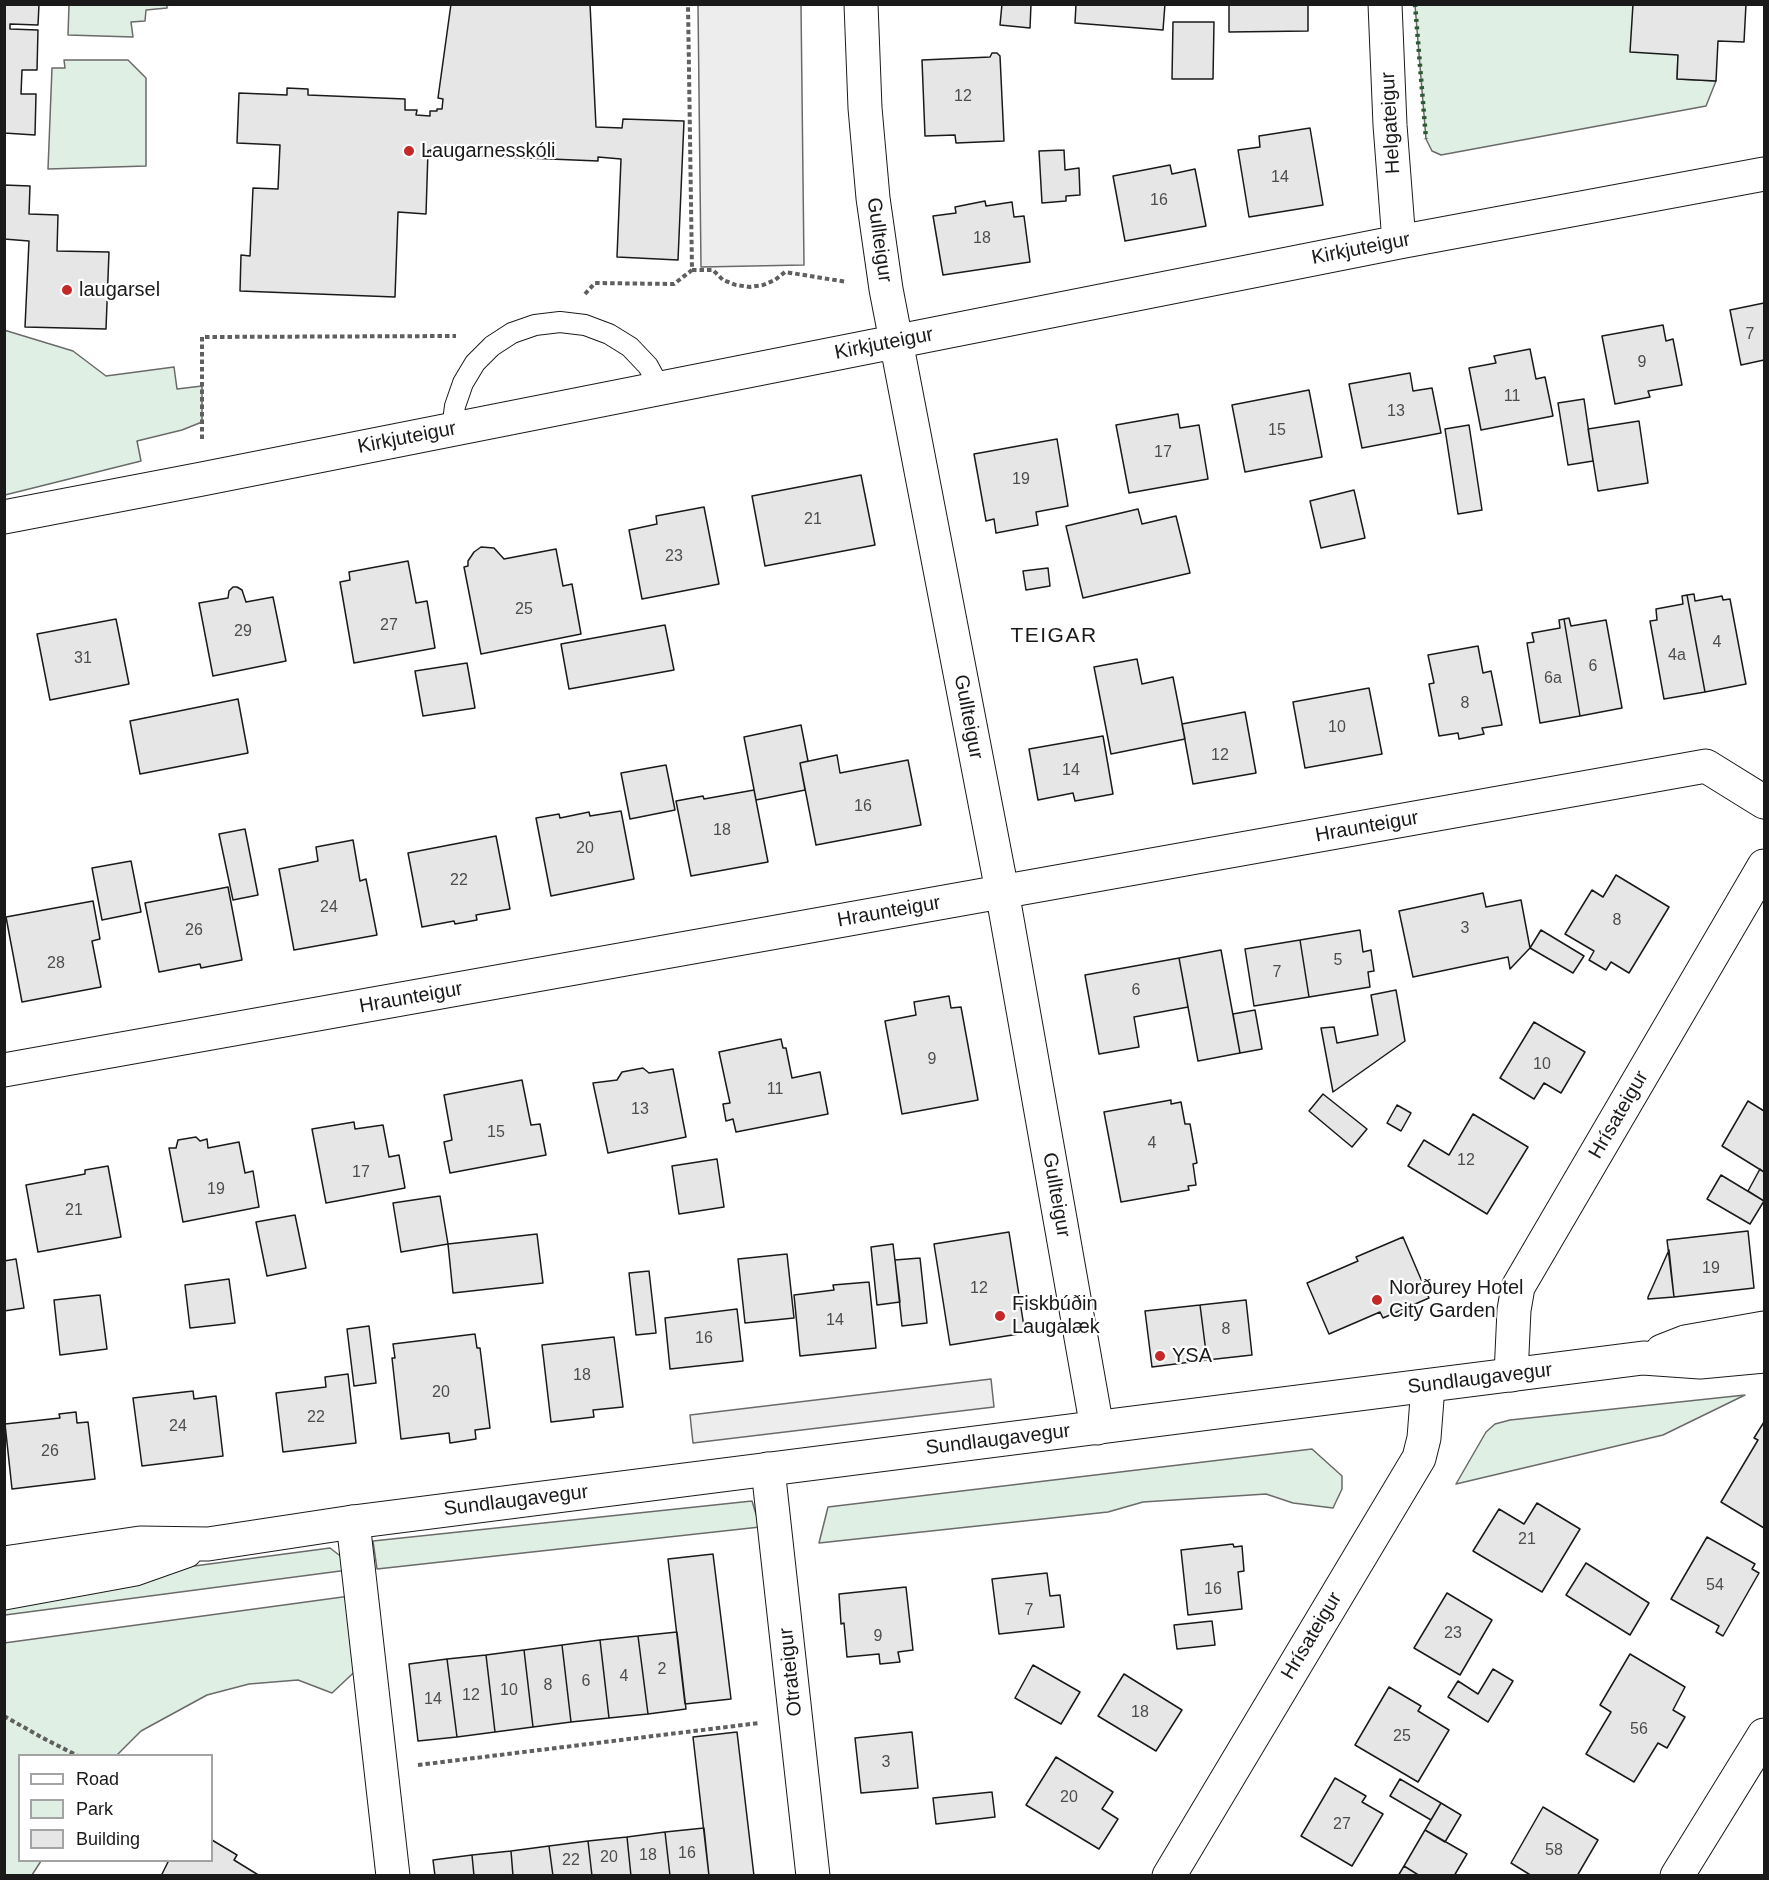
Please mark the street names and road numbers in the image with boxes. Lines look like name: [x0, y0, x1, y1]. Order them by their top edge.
street label: Helgateigur: [1376, 71, 1406, 175]
street label: Gullteigur: [861, 196, 897, 284]
street label: Kirkjuteigur: [1310, 228, 1412, 270]
street label: Kirkjuteigur: [833, 323, 935, 365]
street label: Kirkjuteigur: [356, 417, 458, 459]
street label: Gullteigur: [948, 673, 988, 761]
street label: Hraunteigur: [1313, 806, 1421, 848]
street label: Hraunteigur: [835, 891, 943, 933]
street label: Hraunteigur: [357, 977, 465, 1019]
street label: Hrísateigur: [1584, 1067, 1654, 1163]
street label: Gullteigur: [1037, 1151, 1075, 1239]
street label: Sundlaugavegur: [1406, 1358, 1554, 1400]
street label: Sundlaugavegur: [924, 1419, 1072, 1461]
street label: Sundlaugavegur: [442, 1480, 590, 1522]
street label: Hrísateigur: [1277, 1588, 1347, 1684]
street label: Otrateigur: [774, 1627, 808, 1717]

